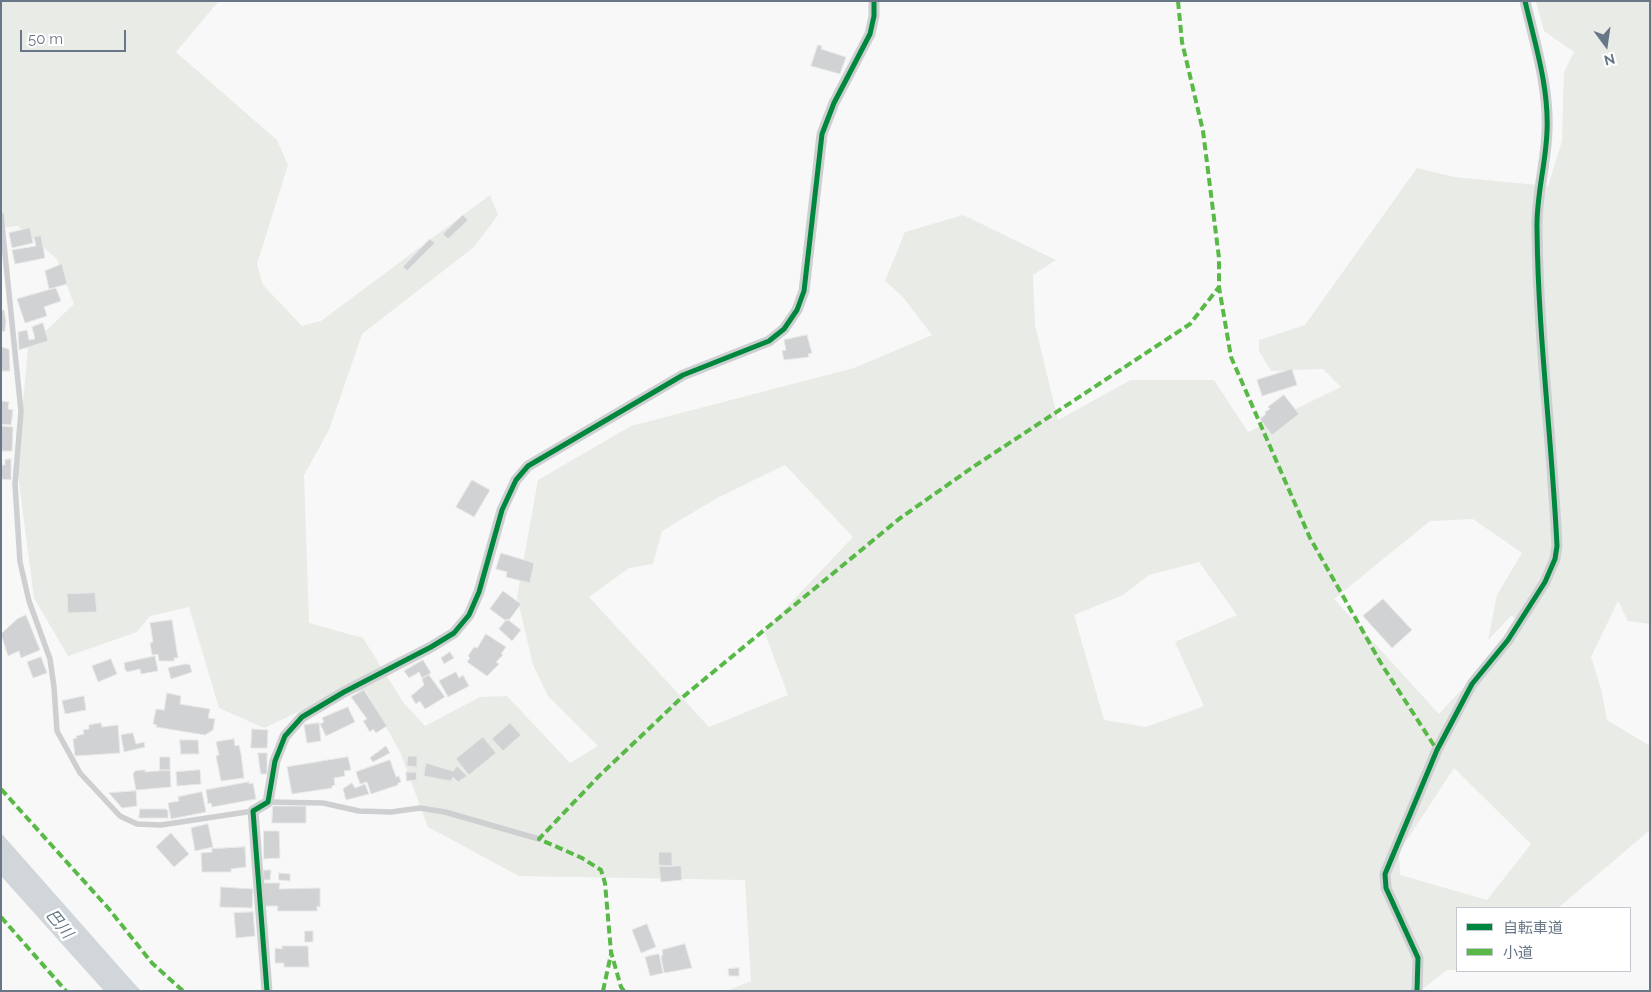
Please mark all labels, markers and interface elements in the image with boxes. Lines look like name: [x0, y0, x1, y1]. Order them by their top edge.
scale bar: [22, 20, 129, 52]
north arrow: [1581, 20, 1631, 70]
text: 50 m: [28, 30, 63, 48]
text: N: [1603, 50, 1617, 69]
water label: 巴川: [41, 906, 77, 942]
legend: [1456, 907, 1631, 972]
text: 自転車道: [1503, 919, 1563, 937]
text: 小道: [1503, 944, 1533, 962]

